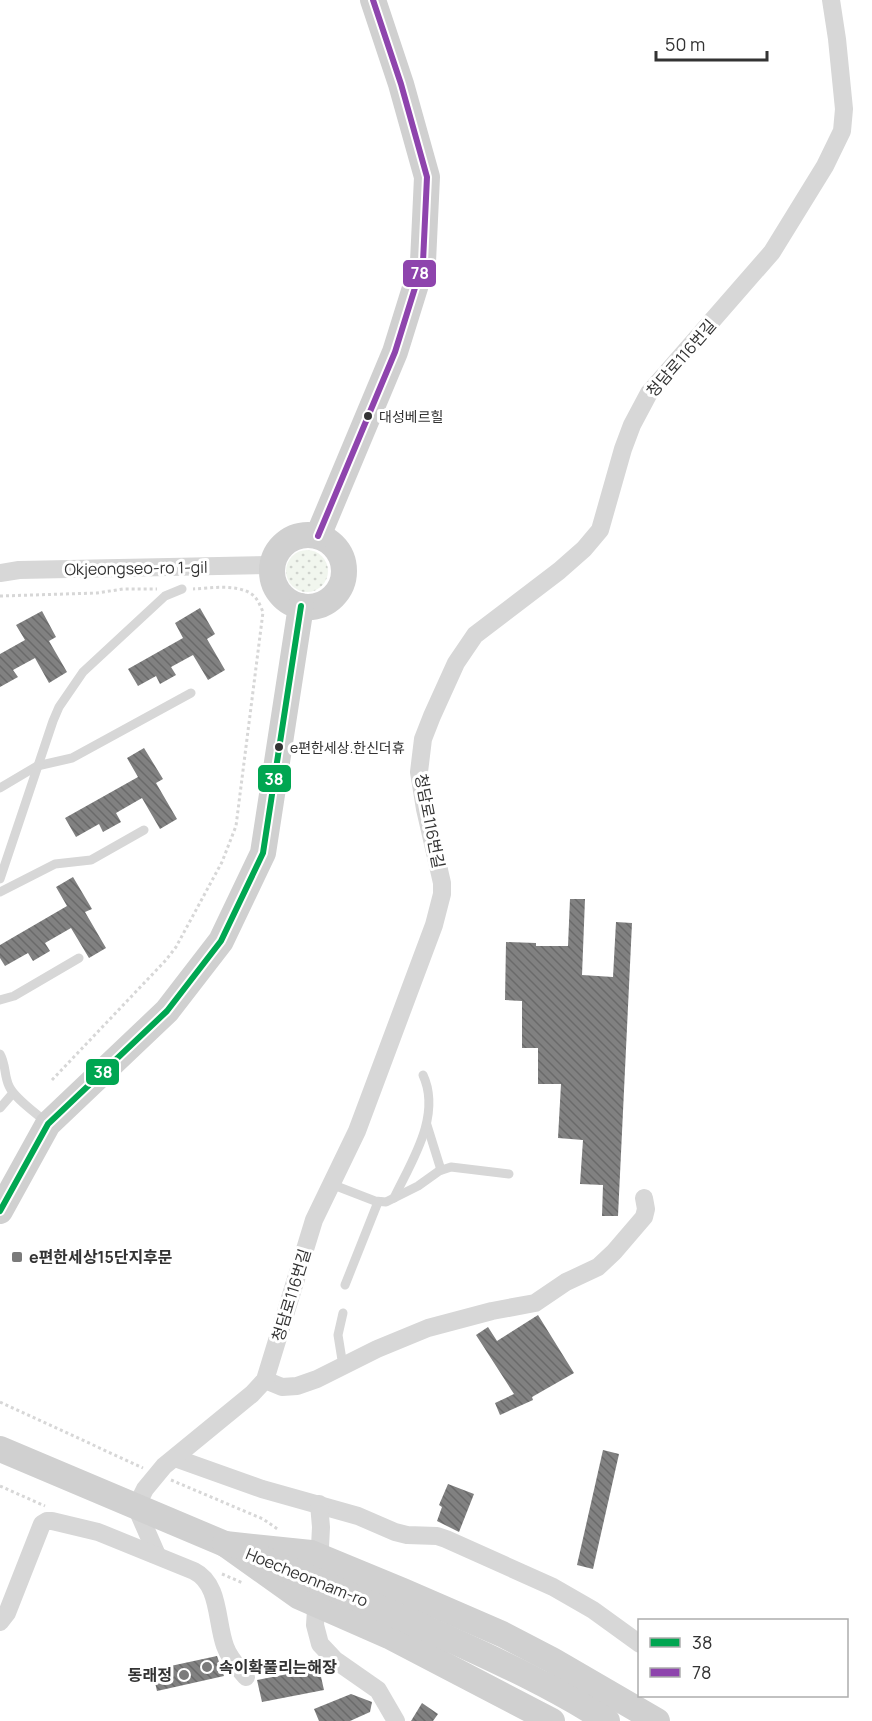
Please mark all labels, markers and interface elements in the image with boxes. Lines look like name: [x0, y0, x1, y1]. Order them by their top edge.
scale bar: [656, 24, 767, 62]
text: 50 m: [665, 32, 705, 56]
line badge: 78: [402, 259, 437, 288]
text: 78: [411, 262, 429, 284]
street label: 청담로116번길: [641, 315, 721, 401]
place label: 대성베르힐: [379, 407, 443, 426]
marker: 대성베르힐: [362, 410, 374, 422]
street label: Okjeongseo-ro 1-gil: [64, 556, 208, 580]
place label: e편한세상.한신더휴: [290, 738, 405, 757]
marker: e편한세상.한신더휴: [273, 741, 285, 753]
line badge: 38: [257, 764, 292, 793]
text: 38: [264, 768, 284, 790]
street label: 청담로116번길: [410, 772, 450, 870]
line badge: 38: [85, 1058, 120, 1086]
text: 38: [93, 1061, 113, 1083]
place label: e편한세상15단지후문: [29, 1246, 173, 1268]
street label: 청담로116번길: [266, 1246, 316, 1344]
marker: e편한세상15단지후문: [10, 1250, 24, 1264]
street label: Hoecheonnam-ro: [243, 1542, 371, 1612]
legend: [638, 1619, 848, 1697]
text: 38: [692, 1630, 712, 1654]
place label: 속이확풀리는해장: [219, 1656, 337, 1678]
marker: 속이확풀리는해장: [200, 1660, 214, 1674]
text: 78: [692, 1660, 712, 1684]
place label: 동래정: [128, 1664, 172, 1686]
marker: 동래정: [177, 1668, 191, 1682]

